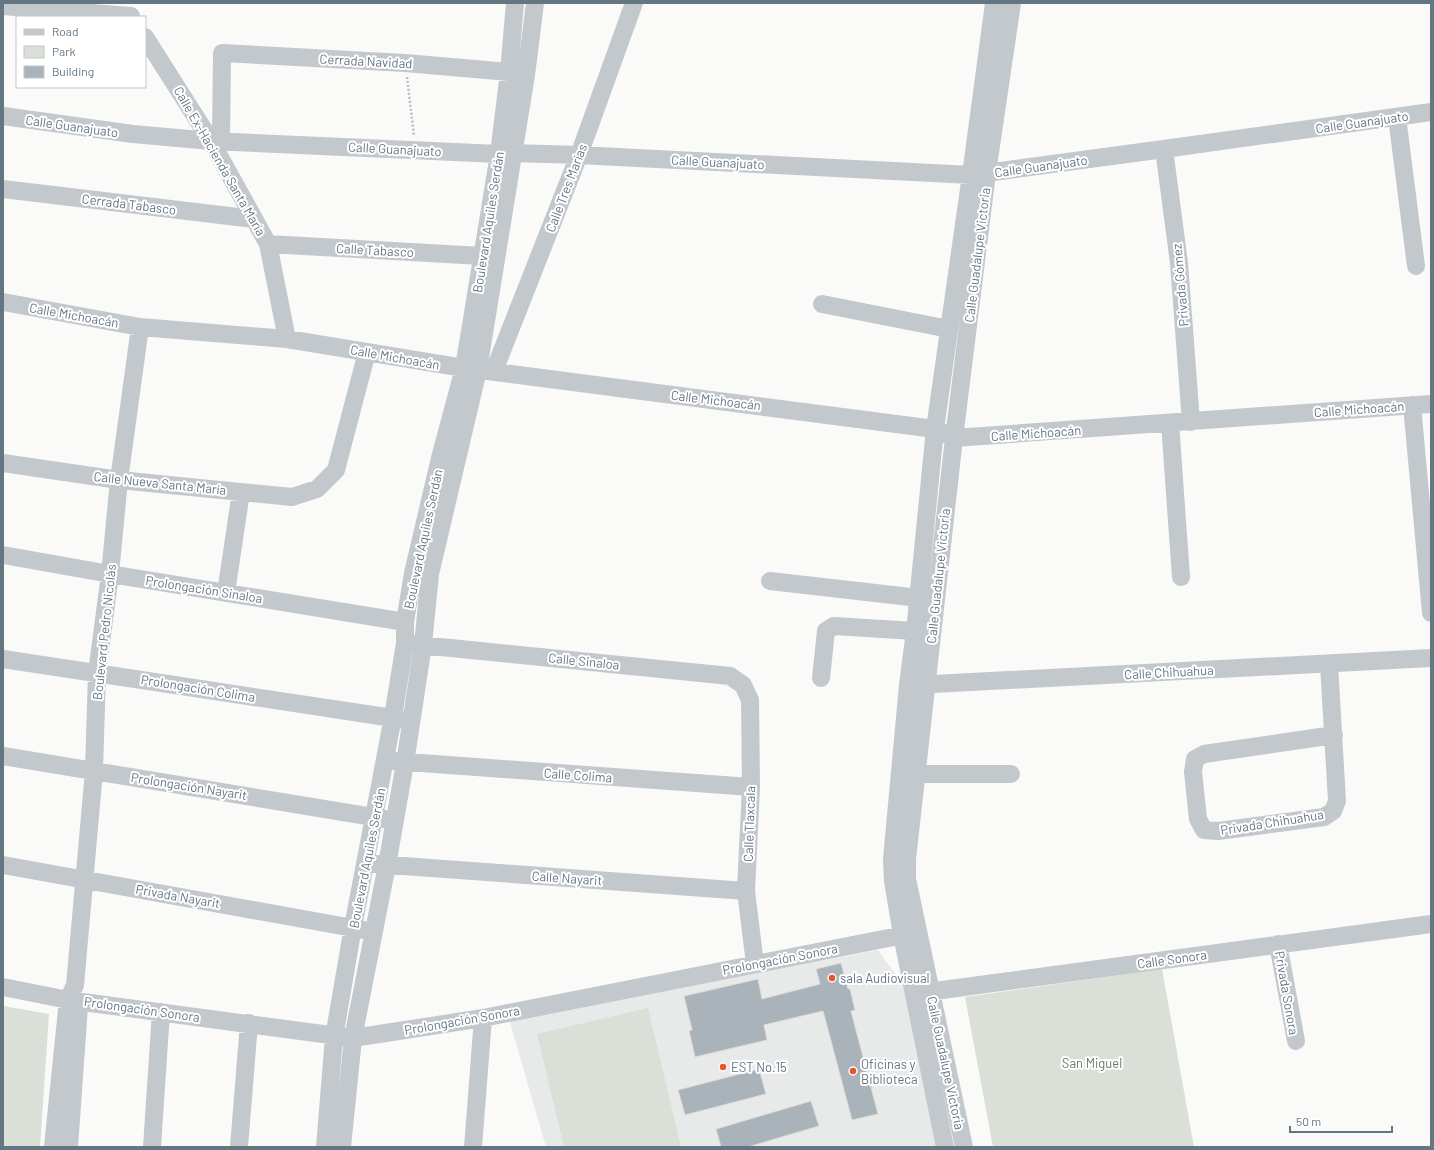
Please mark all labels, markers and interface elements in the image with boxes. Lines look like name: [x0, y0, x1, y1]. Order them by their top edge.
legend: [16, 16, 146, 88]
text: Road: [52, 24, 79, 38]
text: Park: [52, 44, 76, 58]
street label: Cerrada Navidad: [319, 51, 413, 71]
text: Building: [52, 64, 94, 78]
street label: Calle Ex-Hacienda Santa María: [171, 84, 269, 238]
street label: Calle Guanajuato: [1315, 108, 1409, 136]
street label: Calle Guanajuato: [25, 112, 119, 140]
street label: Calle Guanajuato: [348, 139, 442, 159]
street label: Calle Tres Marías: [542, 142, 590, 234]
street label: Boulevard Aquiles Serdán: [469, 150, 507, 294]
street label: Calle Guanajuato: [671, 152, 765, 172]
street label: Calle Guanajuato: [994, 152, 1088, 180]
street label: Calle Guadalupe Victoria: [961, 187, 993, 323]
street label: Cerrada Tabasco: [81, 190, 177, 218]
street label: Calle Tabasco: [336, 240, 414, 260]
street label: Privada Gómez: [1168, 243, 1192, 327]
street label: Calle Michoacán: [28, 299, 120, 331]
street label: Calle Michoacán: [349, 341, 441, 373]
street label: Calle Michoacán: [670, 387, 762, 413]
street label: Calle Michoacán: [1313, 398, 1405, 420]
street label: Calle Michoacán: [990, 422, 1082, 444]
street label: Calle Nueva Santa María: [93, 468, 227, 498]
street label: Boulevard Aquiles Serdán: [400, 468, 446, 610]
street label: Calle Guadalupe Victoria: [923, 508, 953, 644]
street label: Boulevard Pedro Nicolás: [89, 563, 119, 701]
street label: Prolongación Sinaloa: [144, 572, 264, 606]
street label: Calle Sinaloa: [548, 649, 620, 673]
street label: Calle Chihuahua: [1124, 662, 1214, 682]
street label: Prolongación Colima: [140, 671, 256, 705]
street label: Calle Colima: [543, 765, 613, 785]
street label: Prolongación Nayarit: [130, 769, 248, 803]
street label: Boulevard Aquiles Serdán: [346, 786, 388, 930]
street label: Calle Tlaxcala: [740, 786, 758, 862]
street label: Privada Chihuahua: [1219, 806, 1325, 838]
street label: Calle Nayarit: [531, 868, 603, 888]
street label: Privada Nayarit: [135, 881, 221, 911]
street label: Prolongación Sonora: [721, 940, 839, 978]
street label: Calle Sonora: [1136, 946, 1208, 972]
street label: Privada Sonora: [1272, 950, 1302, 1036]
place label: sala Audiovisual: [840, 970, 930, 986]
marker: sala Audiovisual: [827, 973, 837, 983]
street label: Prolongación Sonora: [83, 993, 201, 1025]
street label: Calle Guadalupe Victoria: [924, 995, 968, 1131]
street label: Prolongación Sonora: [403, 1002, 521, 1038]
park label: San Miguel: [1062, 1055, 1122, 1071]
place label: Oficinas y Biblioteca: [861, 1056, 918, 1087]
place label: EST No.15: [731, 1059, 787, 1075]
marker: EST No.15: [718, 1062, 728, 1072]
marker: Oficinas y Biblioteca: [848, 1066, 858, 1076]
scale bar: [1290, 1108, 1392, 1134]
text: 50 m: [1296, 1114, 1321, 1128]

